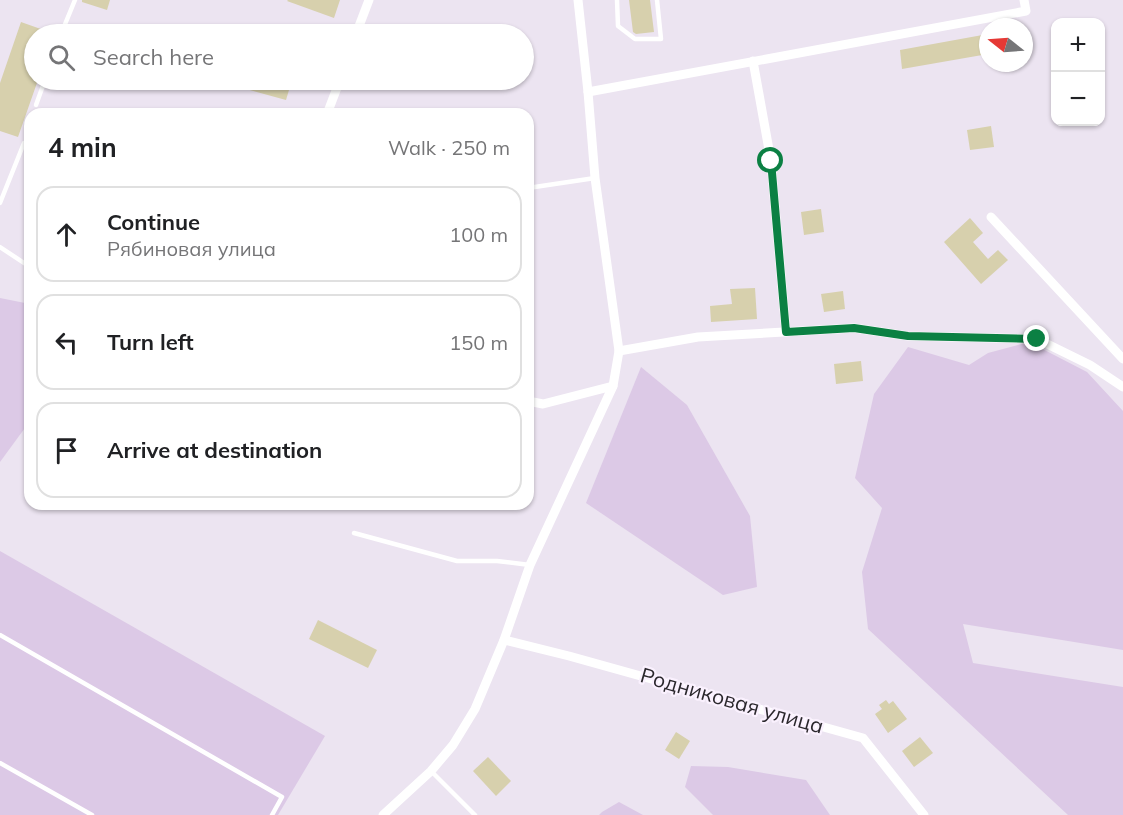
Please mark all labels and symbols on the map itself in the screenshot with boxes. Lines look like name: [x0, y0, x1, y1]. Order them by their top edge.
north arrow: [979, 18, 1033, 72]
route start: [757, 147, 783, 173]
route end: [1023, 325, 1049, 351]
street label: Родниковая улица: [638, 661, 827, 739]

